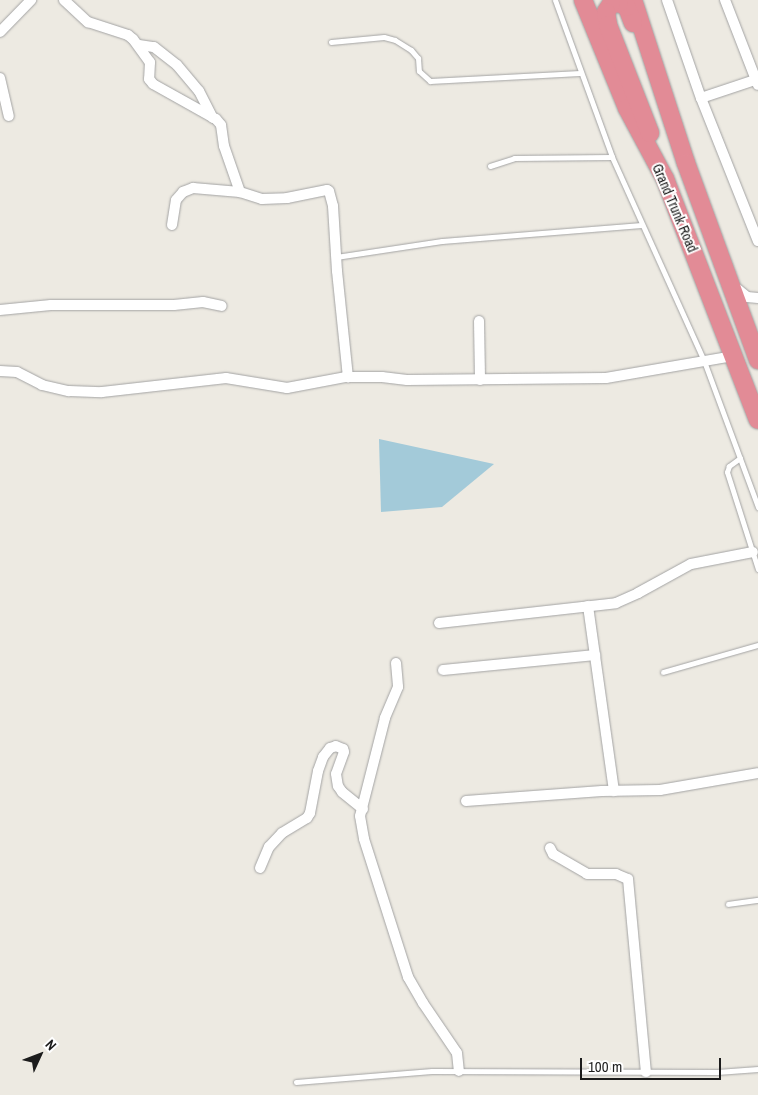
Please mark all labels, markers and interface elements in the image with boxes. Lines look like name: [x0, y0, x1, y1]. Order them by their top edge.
street label: Grand Trunk Road: [649, 161, 701, 255]
north arrow: [15, 1030, 65, 1080]
text: N: [42, 1036, 60, 1054]
scale bar: [583, 1048, 724, 1080]
text: 100 m: [588, 1056, 622, 1077]

